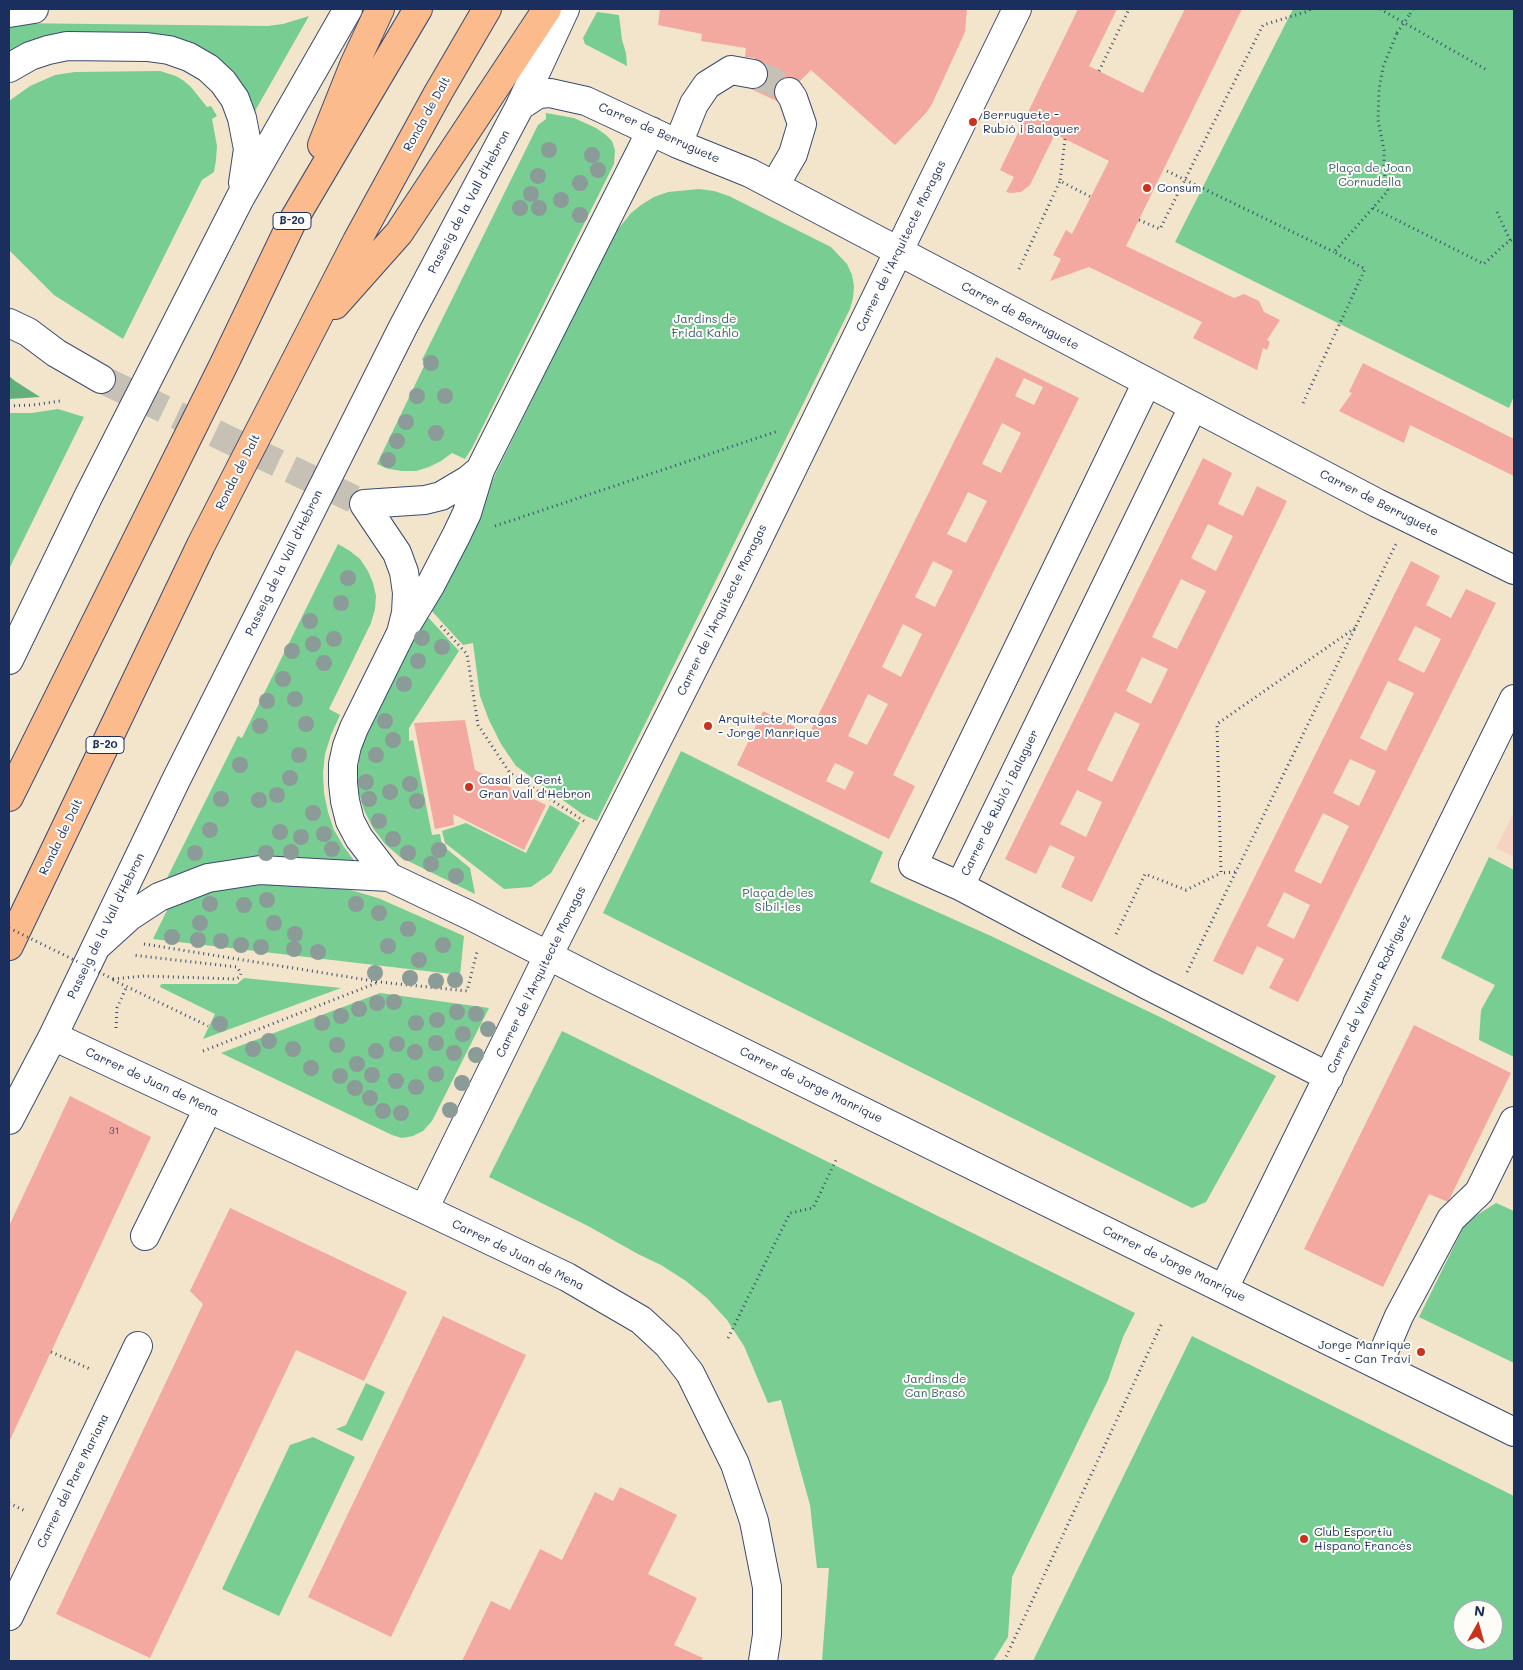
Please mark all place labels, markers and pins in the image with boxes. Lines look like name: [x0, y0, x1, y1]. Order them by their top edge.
place label: Berruguete - Rubió i Balaguer: [983, 108, 1079, 136]
marker: Berruguete - Rubió i Balaguer: [967, 116, 979, 128]
place label: Consum: [1157, 181, 1201, 195]
marker: Consum: [1141, 182, 1153, 194]
place label: Arquitecte Moragas - Jorge Manrique: [718, 712, 837, 740]
marker: Arquitecte Moragas - Jorge Manrique: [702, 720, 714, 732]
place label: Casal de Gent Gran Vall d'Hebron: [479, 773, 591, 801]
marker: Casal de Gent Gran Vall d'Hebron: [463, 781, 475, 793]
place label: Jorge Manrique - Can Travi: [1318, 1338, 1411, 1366]
marker: Jorge Manrique - Can Travi: [1415, 1346, 1427, 1358]
place label: Club Esportiu Hispano Francés: [1314, 1525, 1412, 1553]
marker: Club Esportiu Hispano Francés: [1298, 1533, 1310, 1545]

